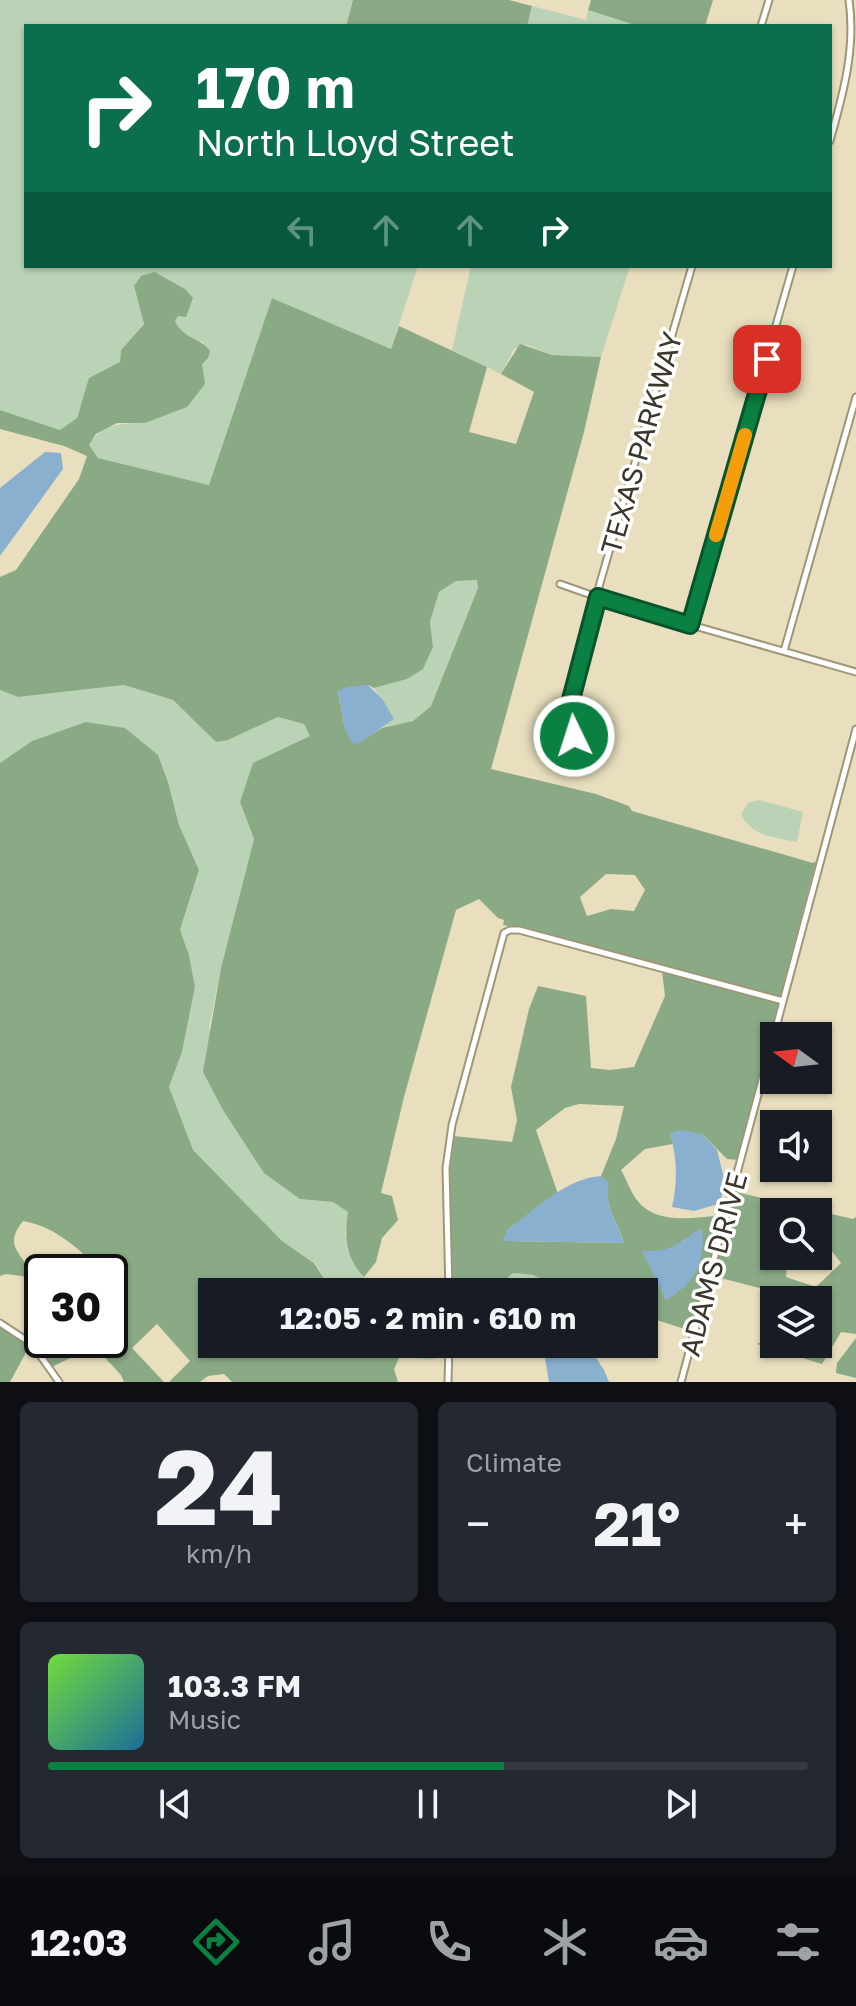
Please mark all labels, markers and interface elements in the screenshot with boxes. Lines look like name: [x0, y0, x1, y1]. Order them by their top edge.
text: 170 m: [196, 53, 355, 120]
icon: right: [64, 56, 168, 160]
text: North Lloyd Street: [196, 121, 515, 164]
icon: left: [280, 208, 324, 252]
icon: ahead: [364, 208, 408, 252]
icon: ahead: [448, 208, 492, 252]
icon: right: [532, 208, 576, 252]
pin: [733, 325, 801, 393]
street label: TEXAS PARKWAY: [594, 328, 689, 558]
icon: arrive: [745, 337, 789, 381]
position arrow: [532, 694, 616, 778]
north arrow: [760, 1022, 832, 1094]
map controls: [760, 1022, 832, 1358]
button: sound: [760, 1110, 832, 1182]
street label: ADAMS DRIVE: [673, 1169, 753, 1359]
button: search: [760, 1198, 832, 1270]
speed limit sign: 30: [24, 1254, 128, 1358]
button: layers: [760, 1286, 832, 1358]
text: 12:05 · 2 min · 610 m: [280, 1300, 576, 1336]
text: 24: [155, 1423, 283, 1548]
text: Climate: [466, 1447, 562, 1478]
text: 21°: [594, 1487, 680, 1559]
text: −: [466, 1497, 490, 1550]
text: +: [784, 1497, 808, 1550]
text: km/h: [186, 1538, 252, 1569]
text: 103.3 FM: [168, 1668, 301, 1704]
text: Music: [168, 1704, 241, 1735]
icon: previous: [153, 1782, 197, 1826]
icon: pause: [406, 1782, 450, 1826]
icon: next: [659, 1782, 703, 1826]
icon: directions: [188, 1914, 244, 1970]
icon: music: [304, 1914, 360, 1970]
icon: phone: [421, 1914, 477, 1970]
icon: climate: [537, 1914, 593, 1970]
icon: car: [653, 1914, 709, 1970]
icon: filters: [770, 1914, 826, 1970]
text: 12:03: [30, 1921, 128, 1964]

